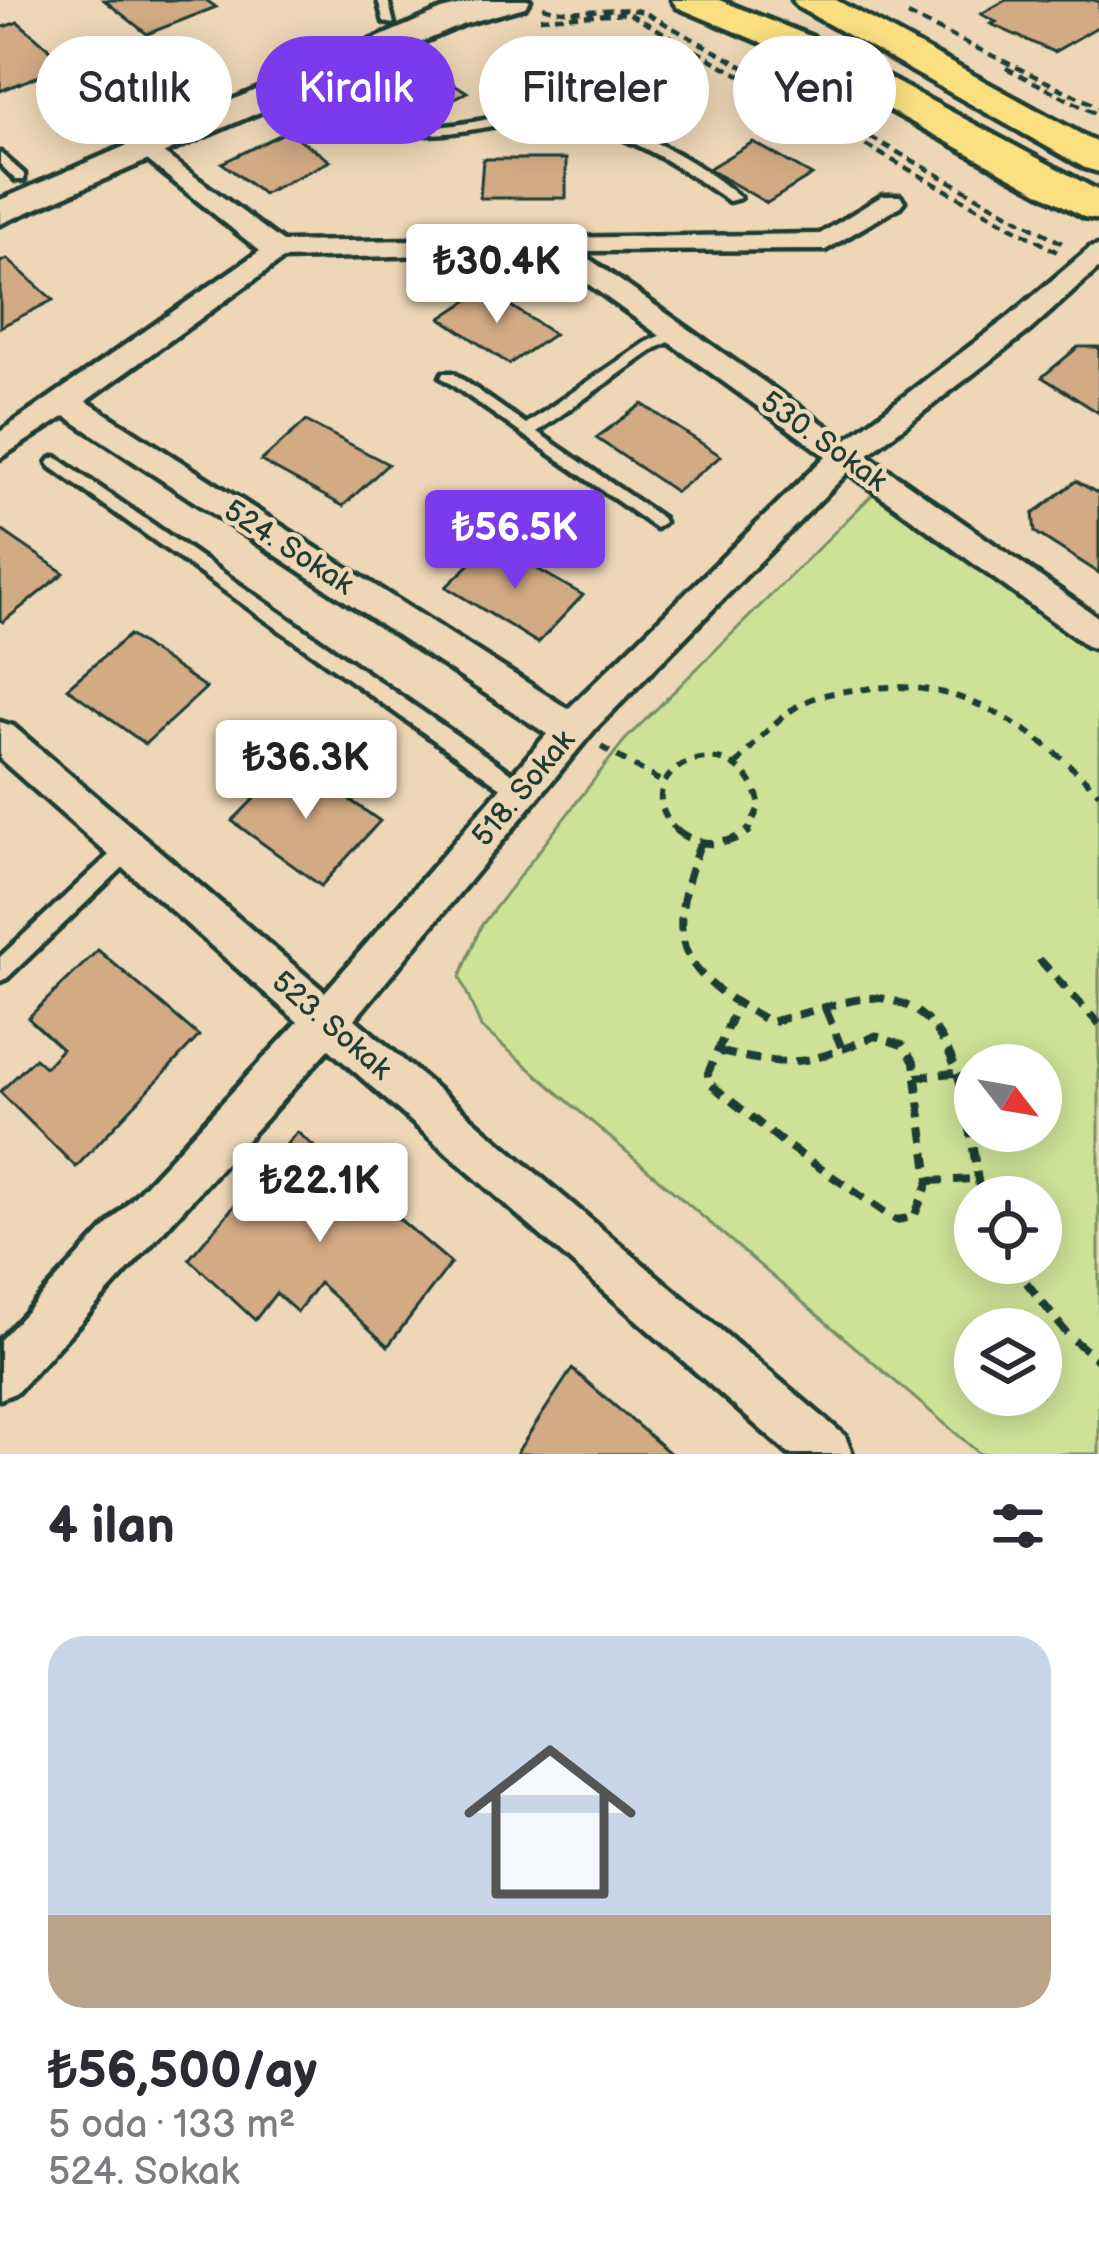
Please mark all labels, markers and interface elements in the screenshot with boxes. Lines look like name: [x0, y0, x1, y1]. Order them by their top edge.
chip: Satılık: [36, 36, 232, 144]
chip: Kiralık: [256, 36, 455, 144]
chip: Filtreler: [479, 36, 709, 144]
chip: Yeni: [733, 36, 896, 144]
pin: ₺30.4K: [399, 224, 595, 326]
text: ₺30.4K: [433, 239, 561, 286]
street label: 530. Sokak: [753, 384, 894, 500]
pin: ₺56.5K: [417, 490, 613, 592]
street label: 524. Sokak: [217, 493, 360, 603]
text: ₺56.5K: [452, 505, 578, 552]
pin: ₺36.3K: [208, 720, 404, 822]
street label: 518. Sokak: [465, 723, 583, 854]
text: ₺36.3K: [243, 735, 369, 782]
street label: 523. Sokak: [264, 964, 399, 1088]
north arrow: [954, 1044, 1062, 1152]
map controls: [954, 1044, 1062, 1416]
pin: ₺22.1K: [222, 1143, 418, 1245]
text: ₺22.1K: [260, 1158, 380, 1205]
button: locate: [954, 1176, 1062, 1284]
button: layers: [954, 1308, 1062, 1416]
icon: filters: [985, 1493, 1051, 1559]
text: 4 ilan: [48, 1496, 175, 1557]
icon: home: [442, 1714, 658, 1930]
text: ₺56,500/ay: [48, 2041, 317, 2102]
text: 5 oda · 133 m²: [48, 2102, 296, 2149]
text: 524. Sokak: [48, 2149, 239, 2196]

